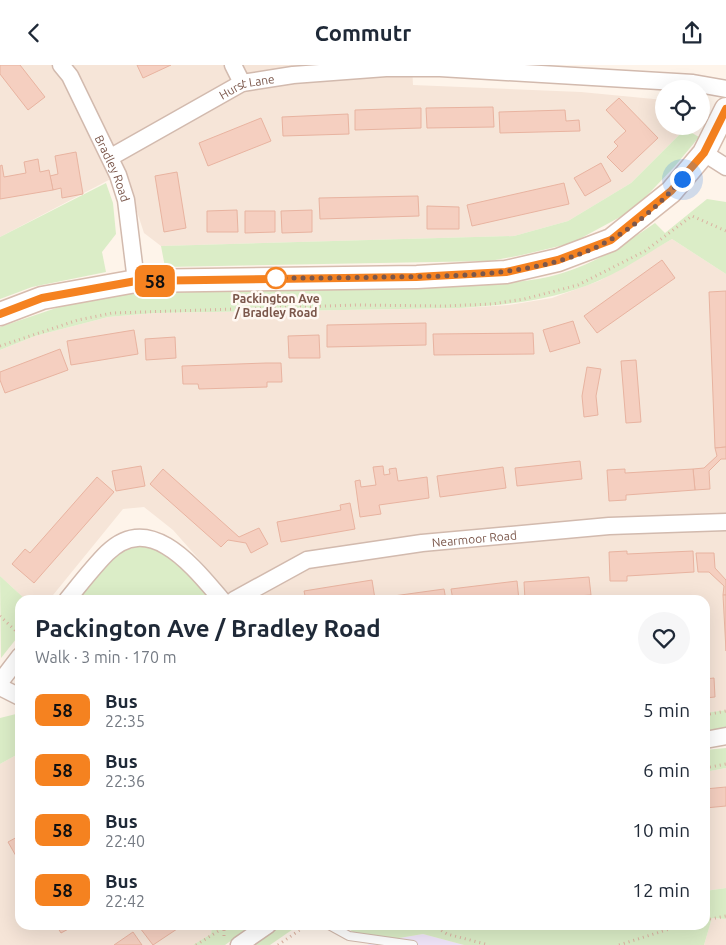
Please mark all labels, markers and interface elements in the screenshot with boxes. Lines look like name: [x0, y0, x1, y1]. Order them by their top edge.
icon: back: [20, 19, 48, 47]
icon: share: [678, 19, 706, 47]
text: Commutr: [315, 20, 411, 45]
street label: Hurst Lane: [217, 72, 275, 101]
map controls: [655, 80, 710, 135]
button: locate: [655, 80, 710, 135]
street label: Bradley Road: [93, 133, 133, 203]
your location: [670, 167, 695, 192]
line badge: 58: [132, 265, 178, 297]
marker: Packington Ave / Bradley Road: [265, 267, 287, 289]
text: 58: [145, 271, 165, 291]
place label: Packington Ave / Bradley Road: [232, 292, 320, 319]
street label: Nearmoor Road: [431, 528, 517, 549]
button: heart: [638, 612, 690, 664]
text: Packington Ave / Bradley Road: [35, 615, 381, 642]
text: Walk · 3 min · 170 m: [35, 648, 177, 666]
text: Bus: [105, 690, 138, 712]
text: 5 min: [643, 699, 690, 721]
text: 58: [52, 700, 73, 720]
text: 22:35: [105, 712, 145, 730]
text: Bus: [105, 750, 138, 772]
text: 6 min: [643, 759, 690, 781]
text: 58: [52, 760, 73, 780]
text: 22:36: [105, 772, 145, 790]
text: Bus: [105, 810, 138, 832]
text: 10 min: [632, 819, 690, 841]
text: 58: [52, 820, 73, 840]
text: 22:40: [105, 832, 145, 850]
text: Bus: [105, 870, 138, 892]
text: 12 min: [632, 879, 690, 901]
text: 58: [52, 880, 73, 900]
text: 22:42: [105, 892, 145, 910]

